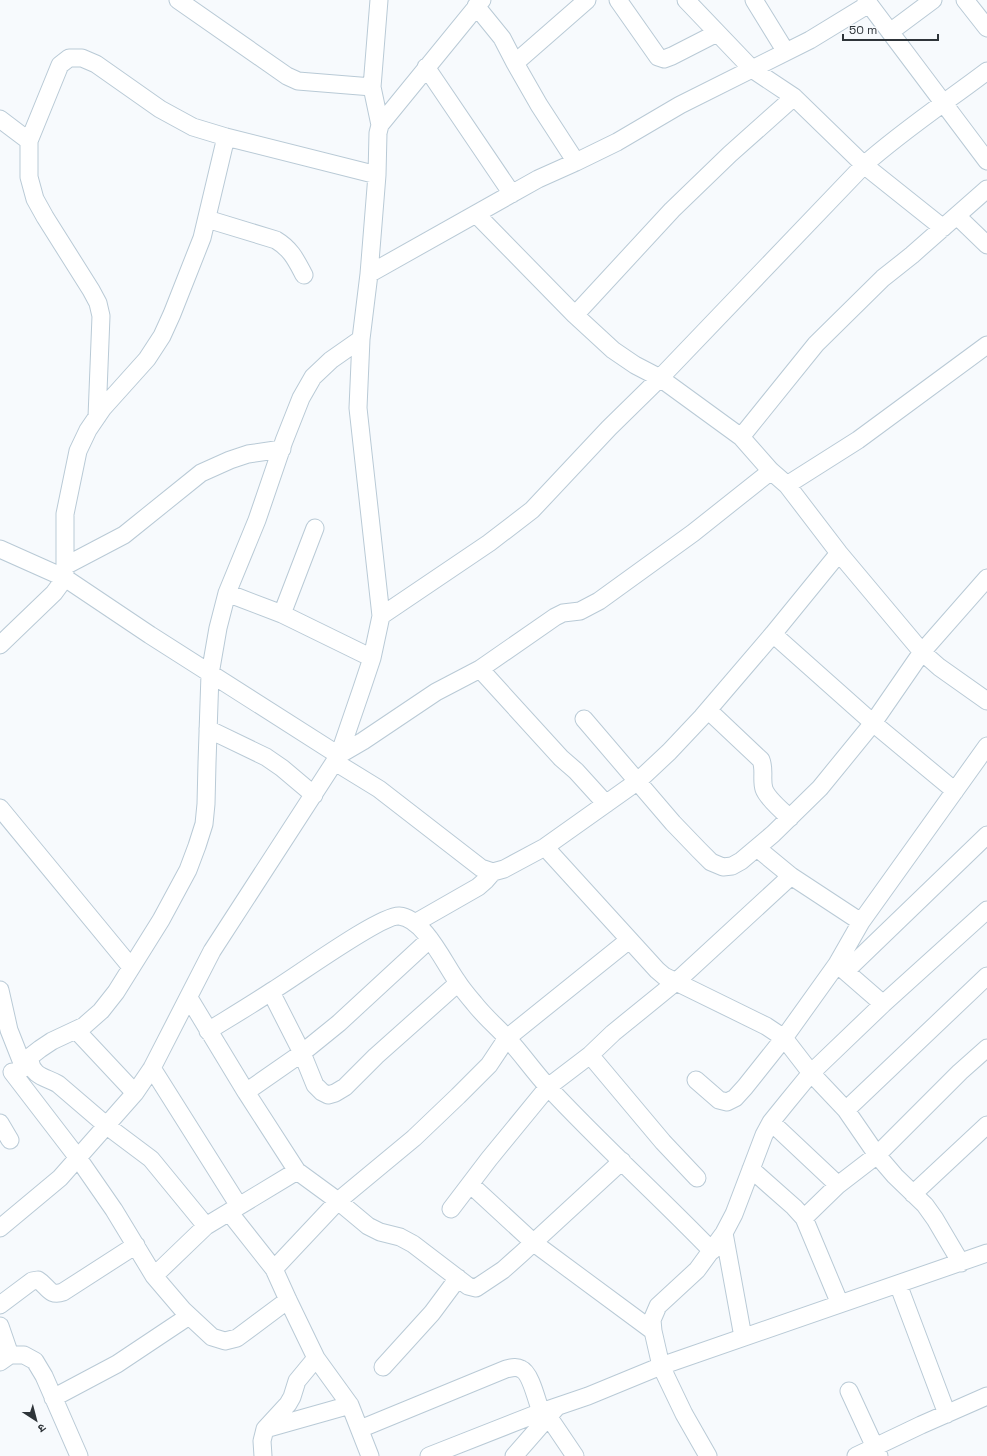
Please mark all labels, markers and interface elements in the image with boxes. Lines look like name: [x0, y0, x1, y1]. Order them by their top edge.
scale bar: [843, 16, 938, 42]
text: 50 m: [849, 22, 877, 38]
north arrow: [16, 1400, 56, 1440]
text: उ: [35, 1421, 49, 1436]

